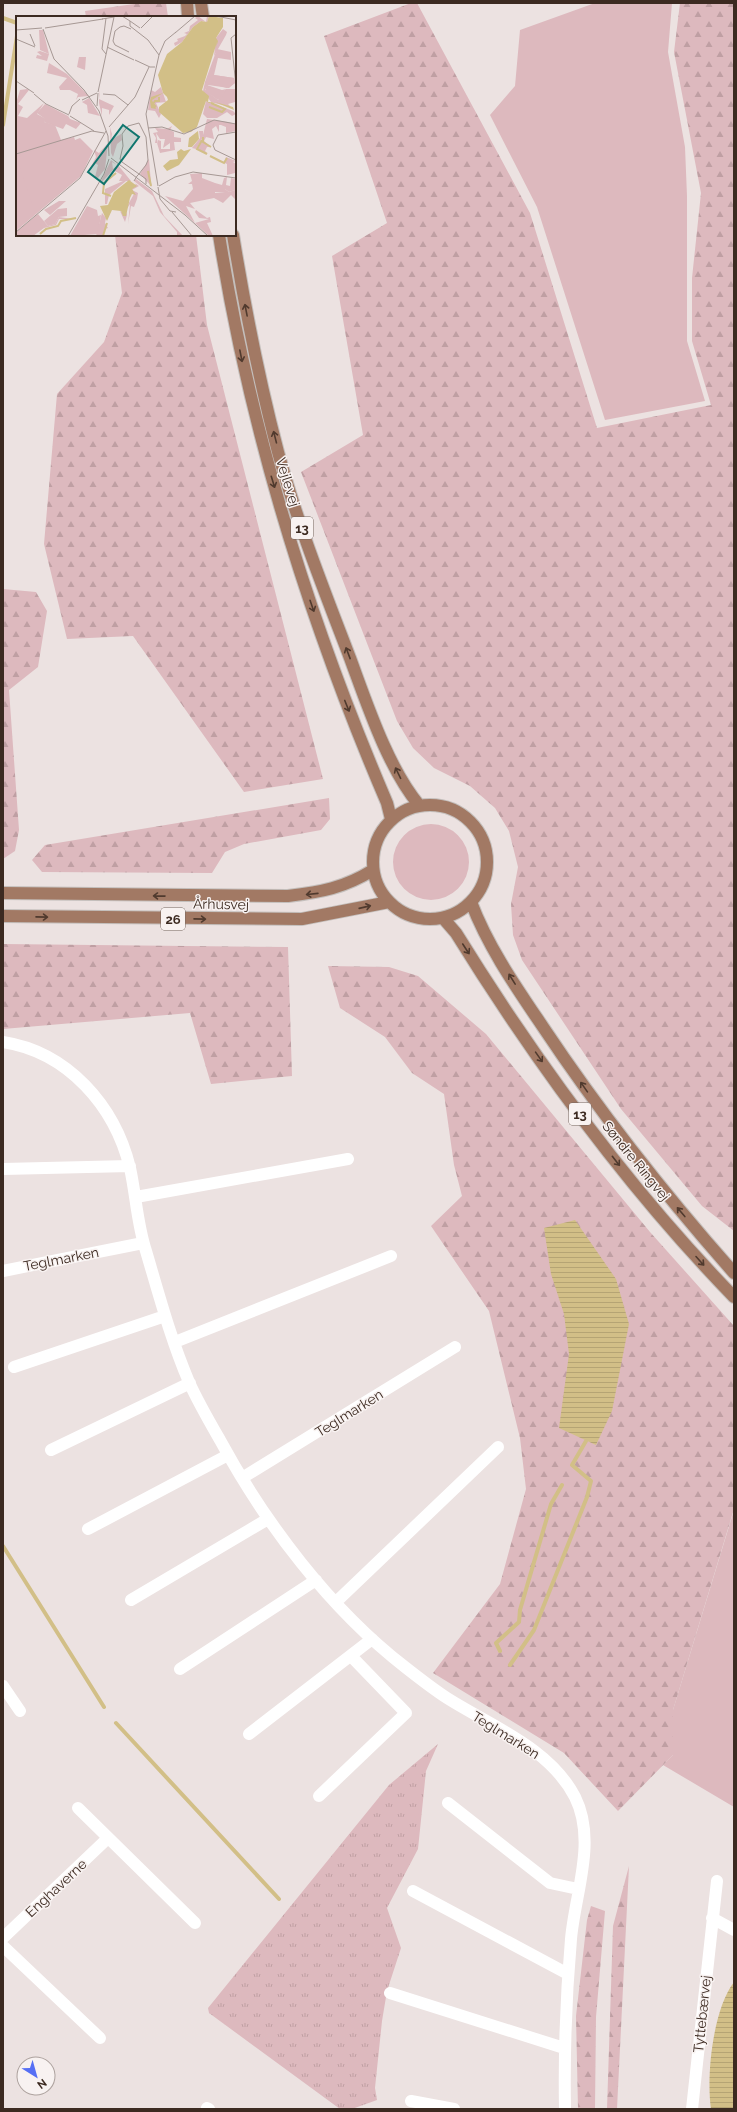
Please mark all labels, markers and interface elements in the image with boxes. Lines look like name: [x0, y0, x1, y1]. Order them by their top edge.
inset map: [16, 16, 236, 236]
one-way arrow: [242, 304, 250, 317]
one-way arrow: [237, 349, 245, 362]
one-way arrow: [270, 431, 278, 444]
street label: Vejlevej: [273, 456, 303, 508]
one-way arrow: [270, 475, 277, 488]
road number: 13: [291, 517, 313, 539]
one-way arrow: [309, 599, 317, 611]
one-way arrow: [344, 646, 351, 659]
one-way arrow: [344, 699, 352, 711]
one-way arrow: [394, 767, 401, 779]
one-way arrow: [305, 890, 318, 897]
one-way arrow: [153, 892, 166, 900]
street label: Århusvej: [193, 895, 249, 912]
one-way arrow: [358, 903, 371, 911]
road number: 26: [161, 908, 185, 930]
one-way arrow: [35, 913, 48, 921]
one-way arrow: [193, 915, 206, 923]
one-way arrow: [462, 943, 470, 954]
one-way arrow: [508, 974, 516, 985]
one-way arrow: [535, 1051, 543, 1062]
one-way arrow: [580, 1082, 588, 1093]
road number: 13: [569, 1103, 591, 1125]
street label: Søndre Ringvej: [599, 1118, 673, 1204]
one-way arrow: [612, 1156, 621, 1167]
one-way arrow: [676, 1207, 685, 1217]
street label: Teglmarken: [22, 1244, 100, 1274]
one-way arrow: [695, 1256, 705, 1266]
street label: Teglmarken: [312, 1386, 386, 1440]
street label: Teglmarken: [469, 1708, 543, 1762]
street label: Enghaverne: [22, 1856, 90, 1920]
street label: Tyttebærvej: [690, 1975, 714, 2053]
north arrow: [16, 2056, 56, 2096]
text: N: [34, 2076, 49, 2091]

